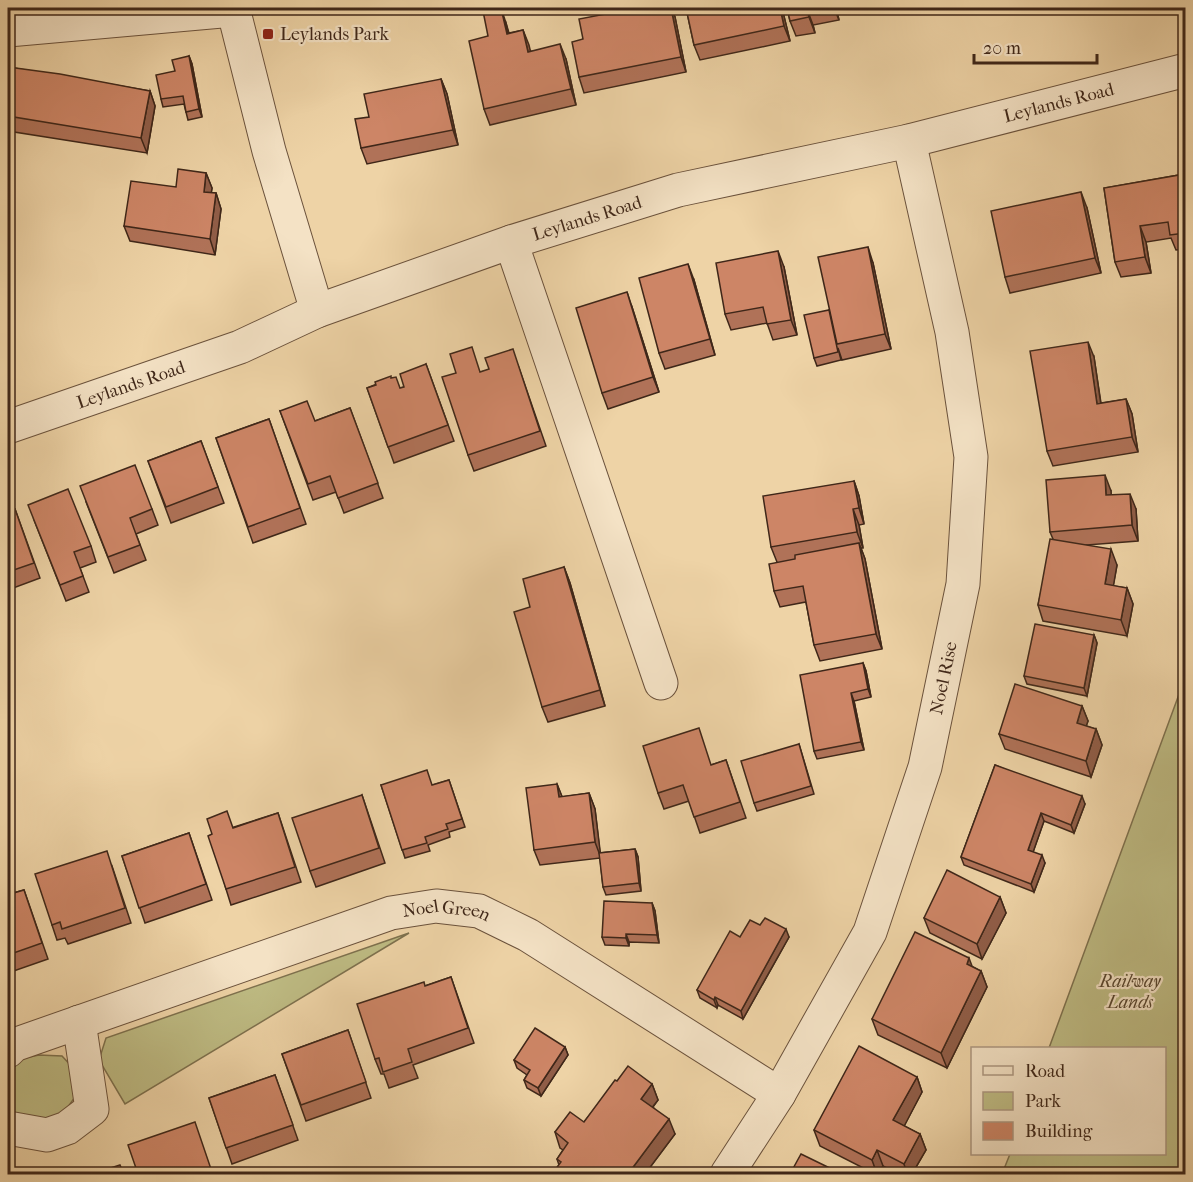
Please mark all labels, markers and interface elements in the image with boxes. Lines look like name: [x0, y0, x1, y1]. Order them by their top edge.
place label: Leylands Park: [280, 24, 390, 45]
marker: Leylands Park: [261, 27, 275, 41]
scale bar: [974, 27, 1097, 65]
text: 20 m: [983, 38, 1021, 59]
street label: Leylands Road: [1001, 79, 1117, 127]
street label: Leylands Road: [530, 192, 645, 246]
street label: Leylands Road: [74, 357, 188, 413]
street label: Noel Rise: [926, 640, 962, 717]
street label: Noel Green: [401, 896, 494, 926]
park label: Railway Lands: [1098, 971, 1161, 1013]
legend: [971, 1047, 1166, 1155]
text: Road: [1025, 1061, 1065, 1082]
text: Park: [1025, 1091, 1062, 1112]
text: Building: [1025, 1121, 1093, 1142]

